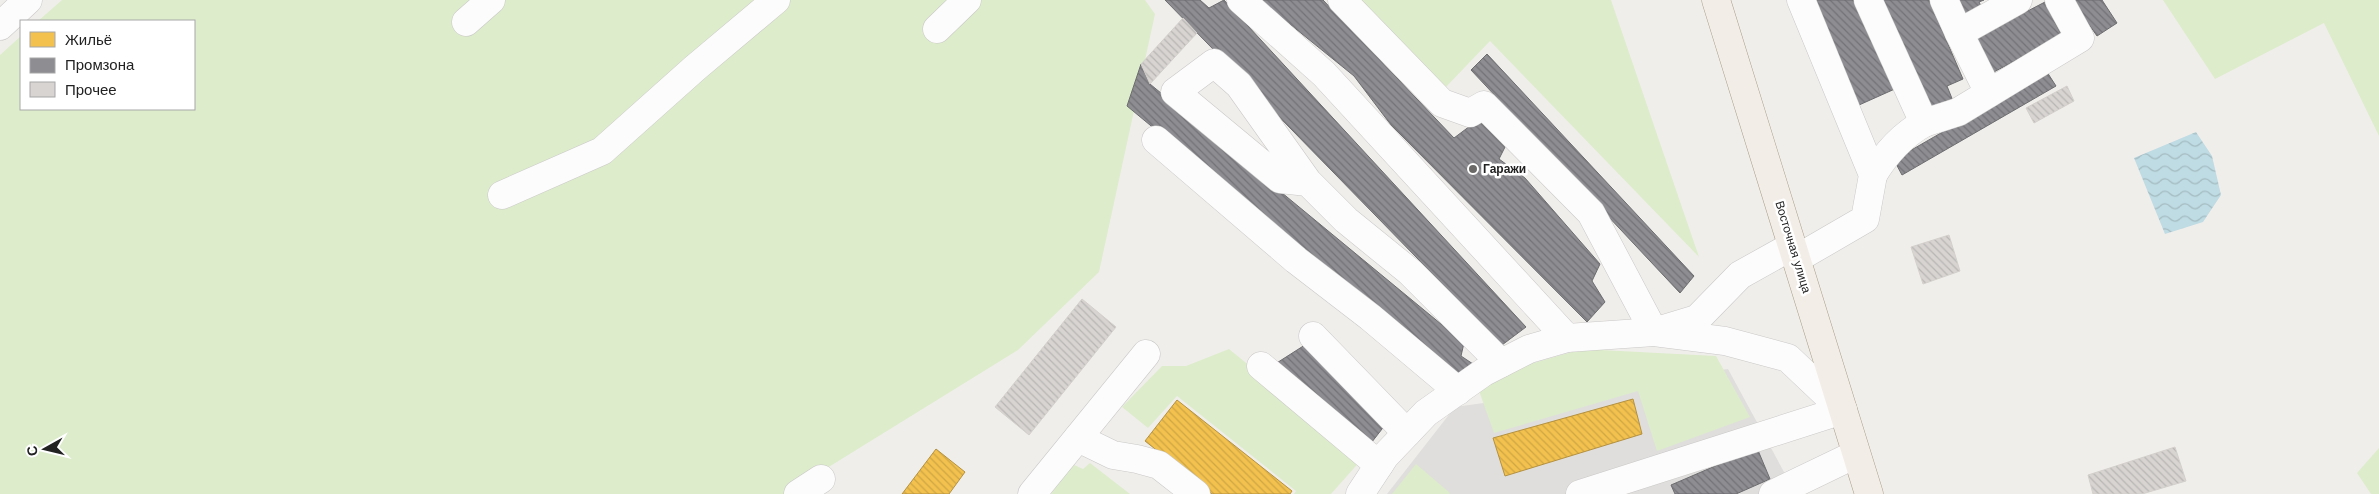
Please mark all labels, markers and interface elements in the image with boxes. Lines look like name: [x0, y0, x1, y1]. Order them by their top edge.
legend: [20, 20, 195, 110]
text: Жильё: [65, 31, 112, 49]
text: Промзона: [65, 56, 135, 74]
text: Прочее: [65, 81, 117, 99]
place label: Гаражи: [1483, 162, 1526, 176]
marker: Гаражи: [1467, 163, 1479, 175]
street label: Восточная улица: [1772, 199, 1814, 295]
north arrow: [20, 424, 70, 474]
text: С: [23, 445, 41, 457]

